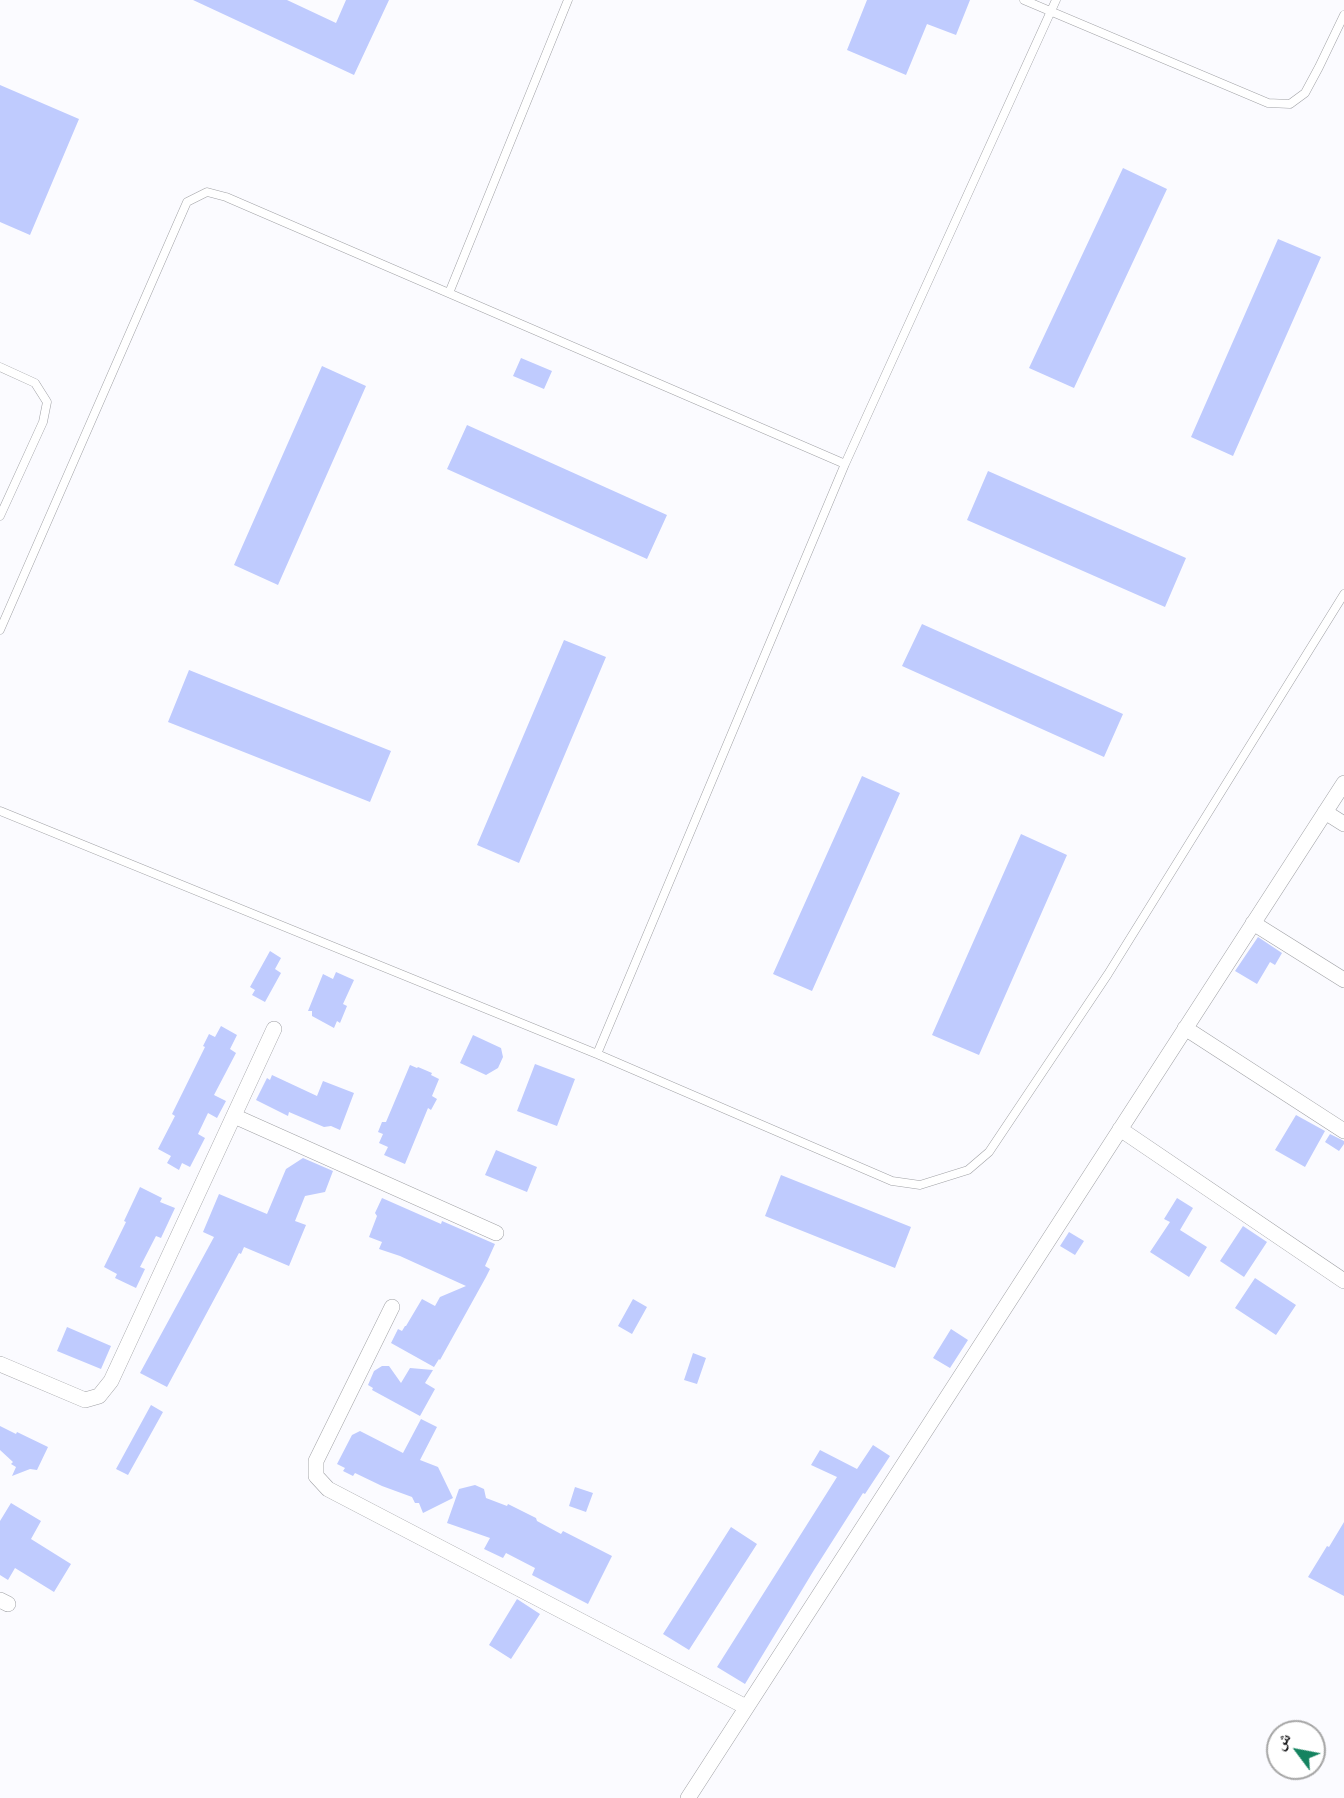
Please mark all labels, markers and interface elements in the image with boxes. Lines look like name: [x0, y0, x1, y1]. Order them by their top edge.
north arrow: [1266, 1720, 1326, 1780]
text: ش: [1269, 1729, 1295, 1753]

